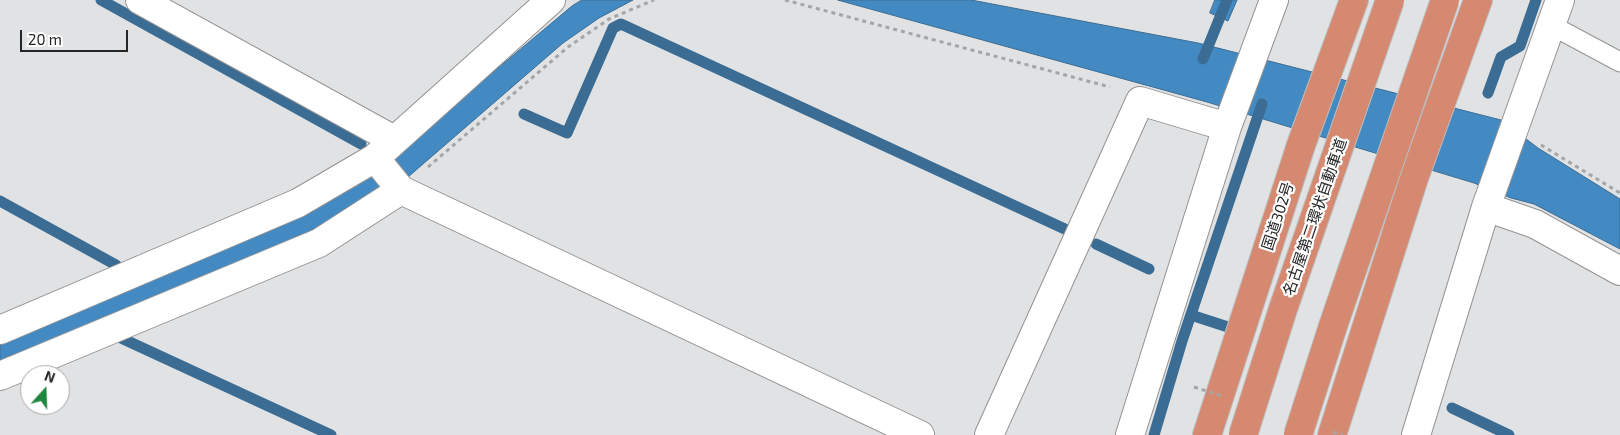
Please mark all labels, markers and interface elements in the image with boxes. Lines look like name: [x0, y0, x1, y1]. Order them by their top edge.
scale bar: [22, 20, 130, 52]
text: 20 m: [28, 30, 62, 48]
street label: 名古屋第二環状自動車道: [1280, 136, 1350, 298]
street label: 国道302号: [1258, 180, 1298, 252]
north arrow: [20, 365, 70, 415]
text: N: [42, 367, 58, 386]

